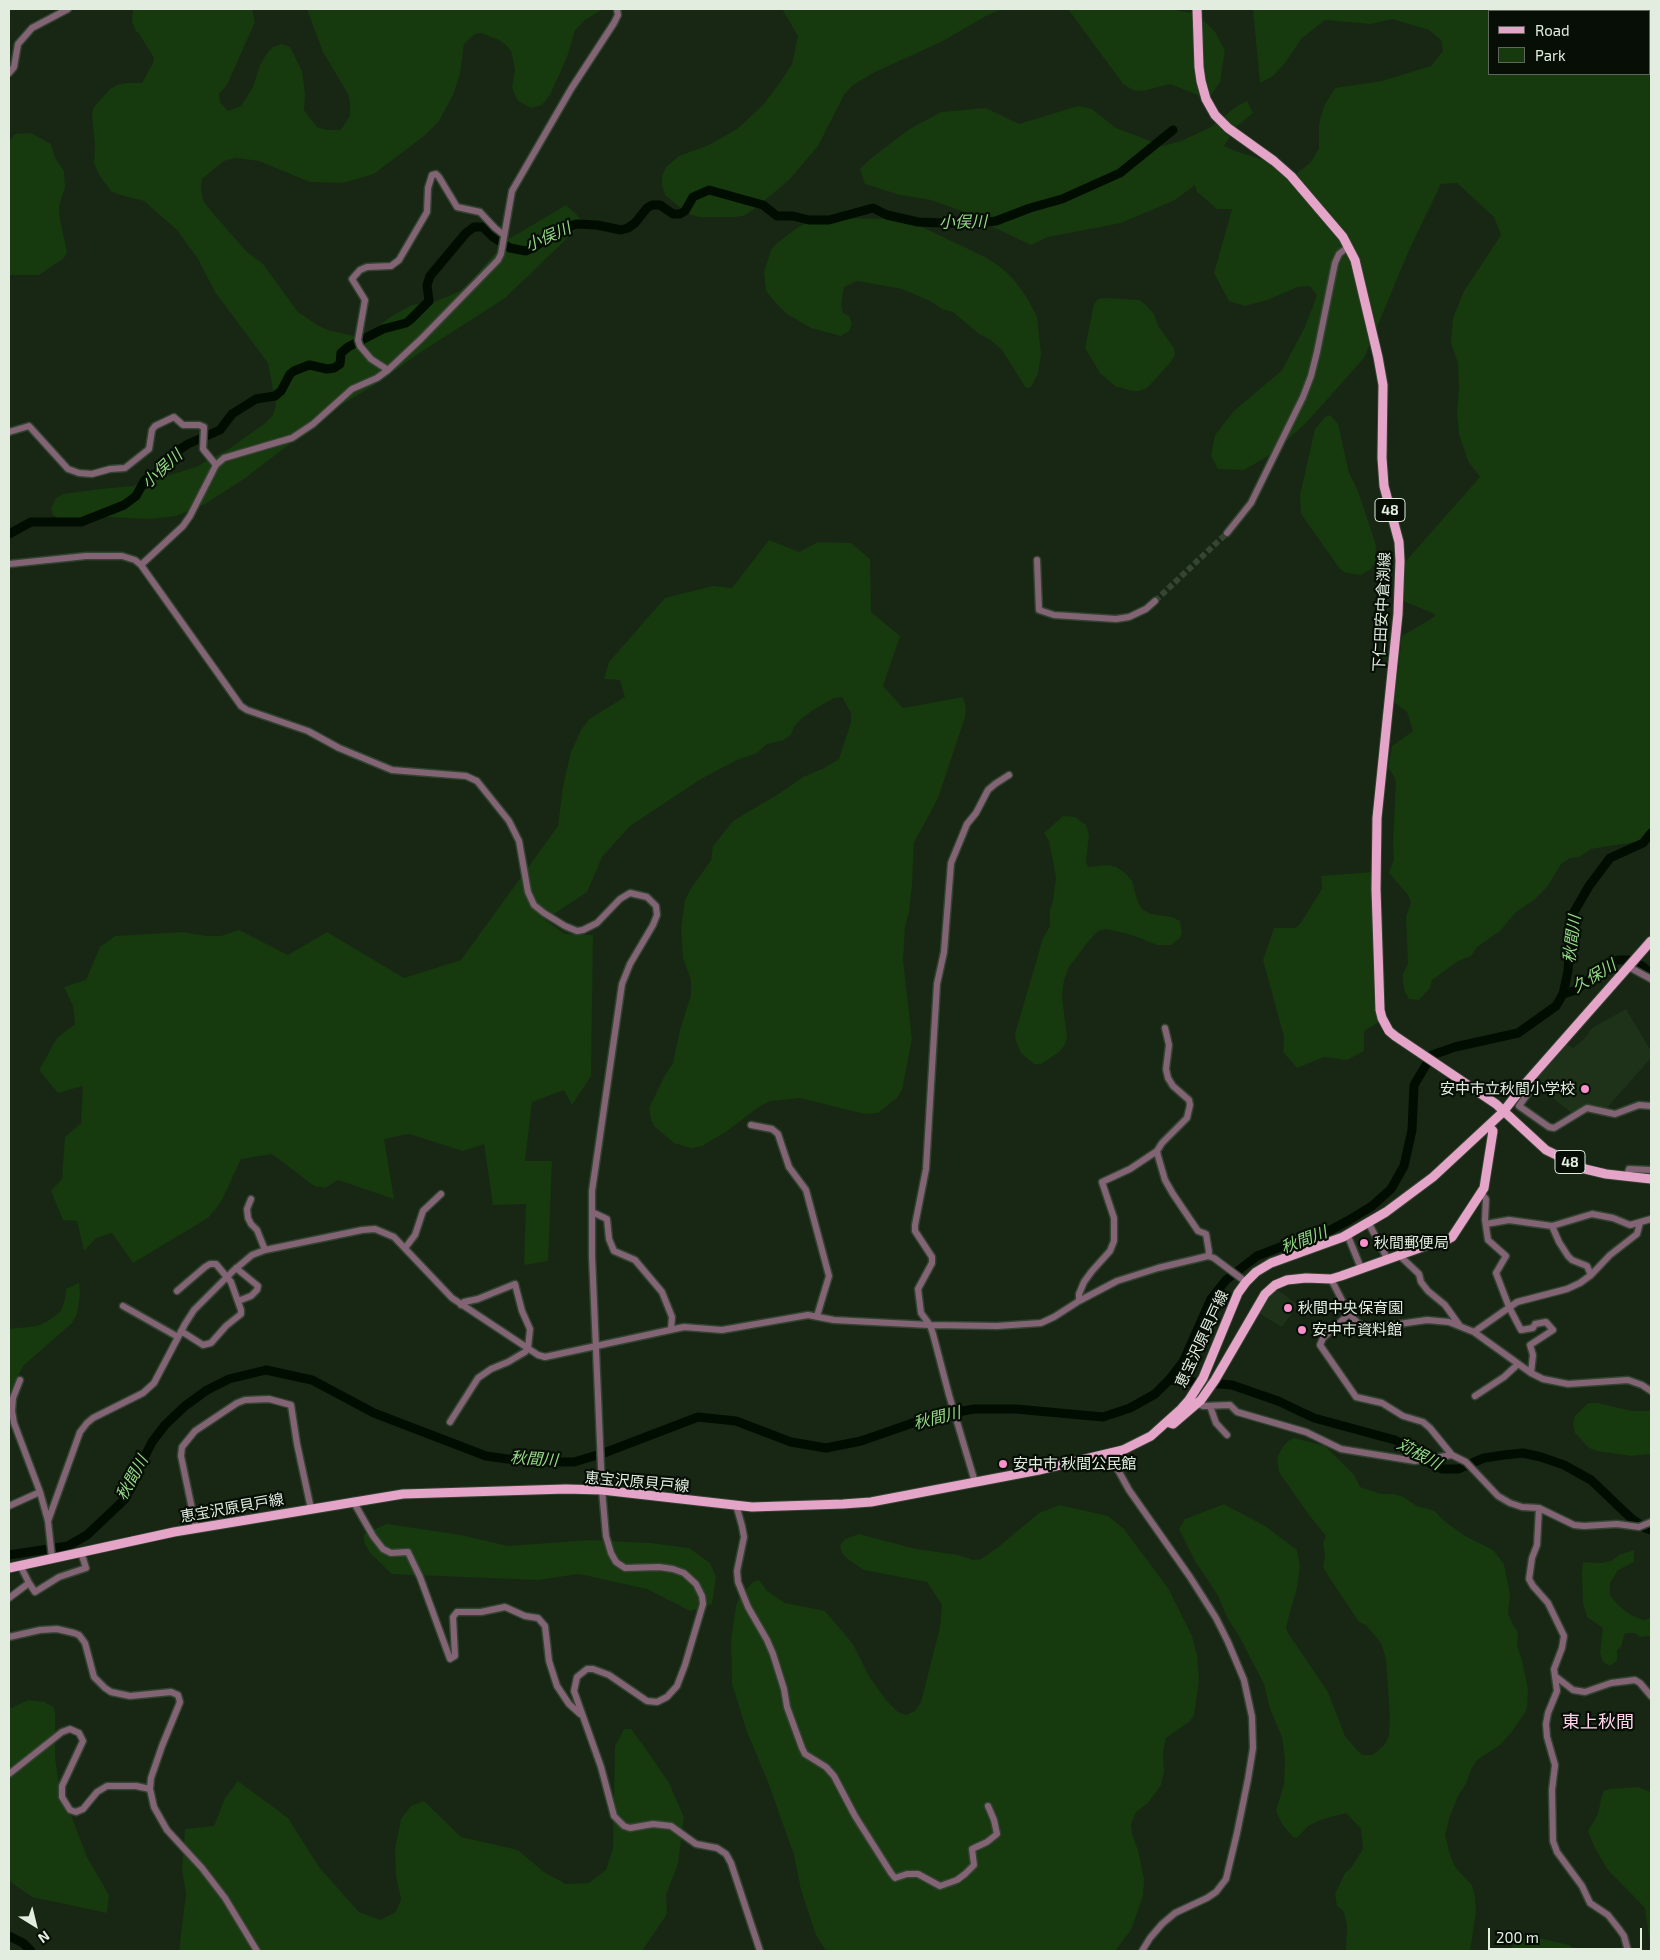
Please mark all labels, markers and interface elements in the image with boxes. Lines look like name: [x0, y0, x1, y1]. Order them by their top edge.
legend: [1488, 10, 1650, 75]
text: Road: [1535, 21, 1570, 39]
text: Park: [1535, 46, 1566, 64]
water label: 小俣川: [939, 212, 987, 232]
water label: 小俣川: [522, 218, 574, 256]
water label: 小俣川: [138, 446, 186, 492]
road number: 48: [1375, 498, 1405, 522]
street label: 下仁田安中倉渕線: [1370, 552, 1394, 672]
water label: 秋間川: [1560, 914, 1584, 964]
water label: 久保川: [1568, 955, 1620, 997]
place label: 安中市立秋間小学校: [1440, 1080, 1575, 1098]
marker: 安中市立秋間小学校: [1579, 1083, 1591, 1095]
road number: 48: [1555, 1150, 1585, 1174]
water label: 秋間川: [1278, 1222, 1330, 1258]
place label: 秋間郵便局: [1374, 1234, 1449, 1252]
marker: 秋間郵便局: [1358, 1237, 1370, 1249]
street label: 恵宝沢原貝戸線: [1172, 1288, 1232, 1390]
place label: 秋間中央保育園: [1298, 1299, 1403, 1317]
marker: 秋間中央保育園: [1282, 1302, 1294, 1314]
place label: 安中市資料館: [1312, 1321, 1402, 1339]
marker: 安中市資料館: [1296, 1324, 1308, 1336]
water label: 秋間川: [911, 1403, 963, 1433]
water label: 苅根川: [1393, 1434, 1445, 1474]
water label: 秋間川: [509, 1448, 559, 1470]
water label: 秋間川: [112, 1452, 152, 1504]
place label: 安中市 秋間公民館: [1013, 1455, 1136, 1473]
marker: 安中市 秋間公民館: [997, 1458, 1009, 1470]
street label: 恵宝沢原貝戸線: [584, 1468, 690, 1496]
street label: 恵宝沢原貝戸線: [179, 1490, 285, 1526]
district label: 東上秋間: [1562, 1711, 1634, 1733]
north arrow: [10, 1900, 60, 1950]
scale bar: [1490, 1918, 1644, 1950]
text: N: [35, 1928, 53, 1947]
text: 200 m: [1496, 1928, 1539, 1946]

